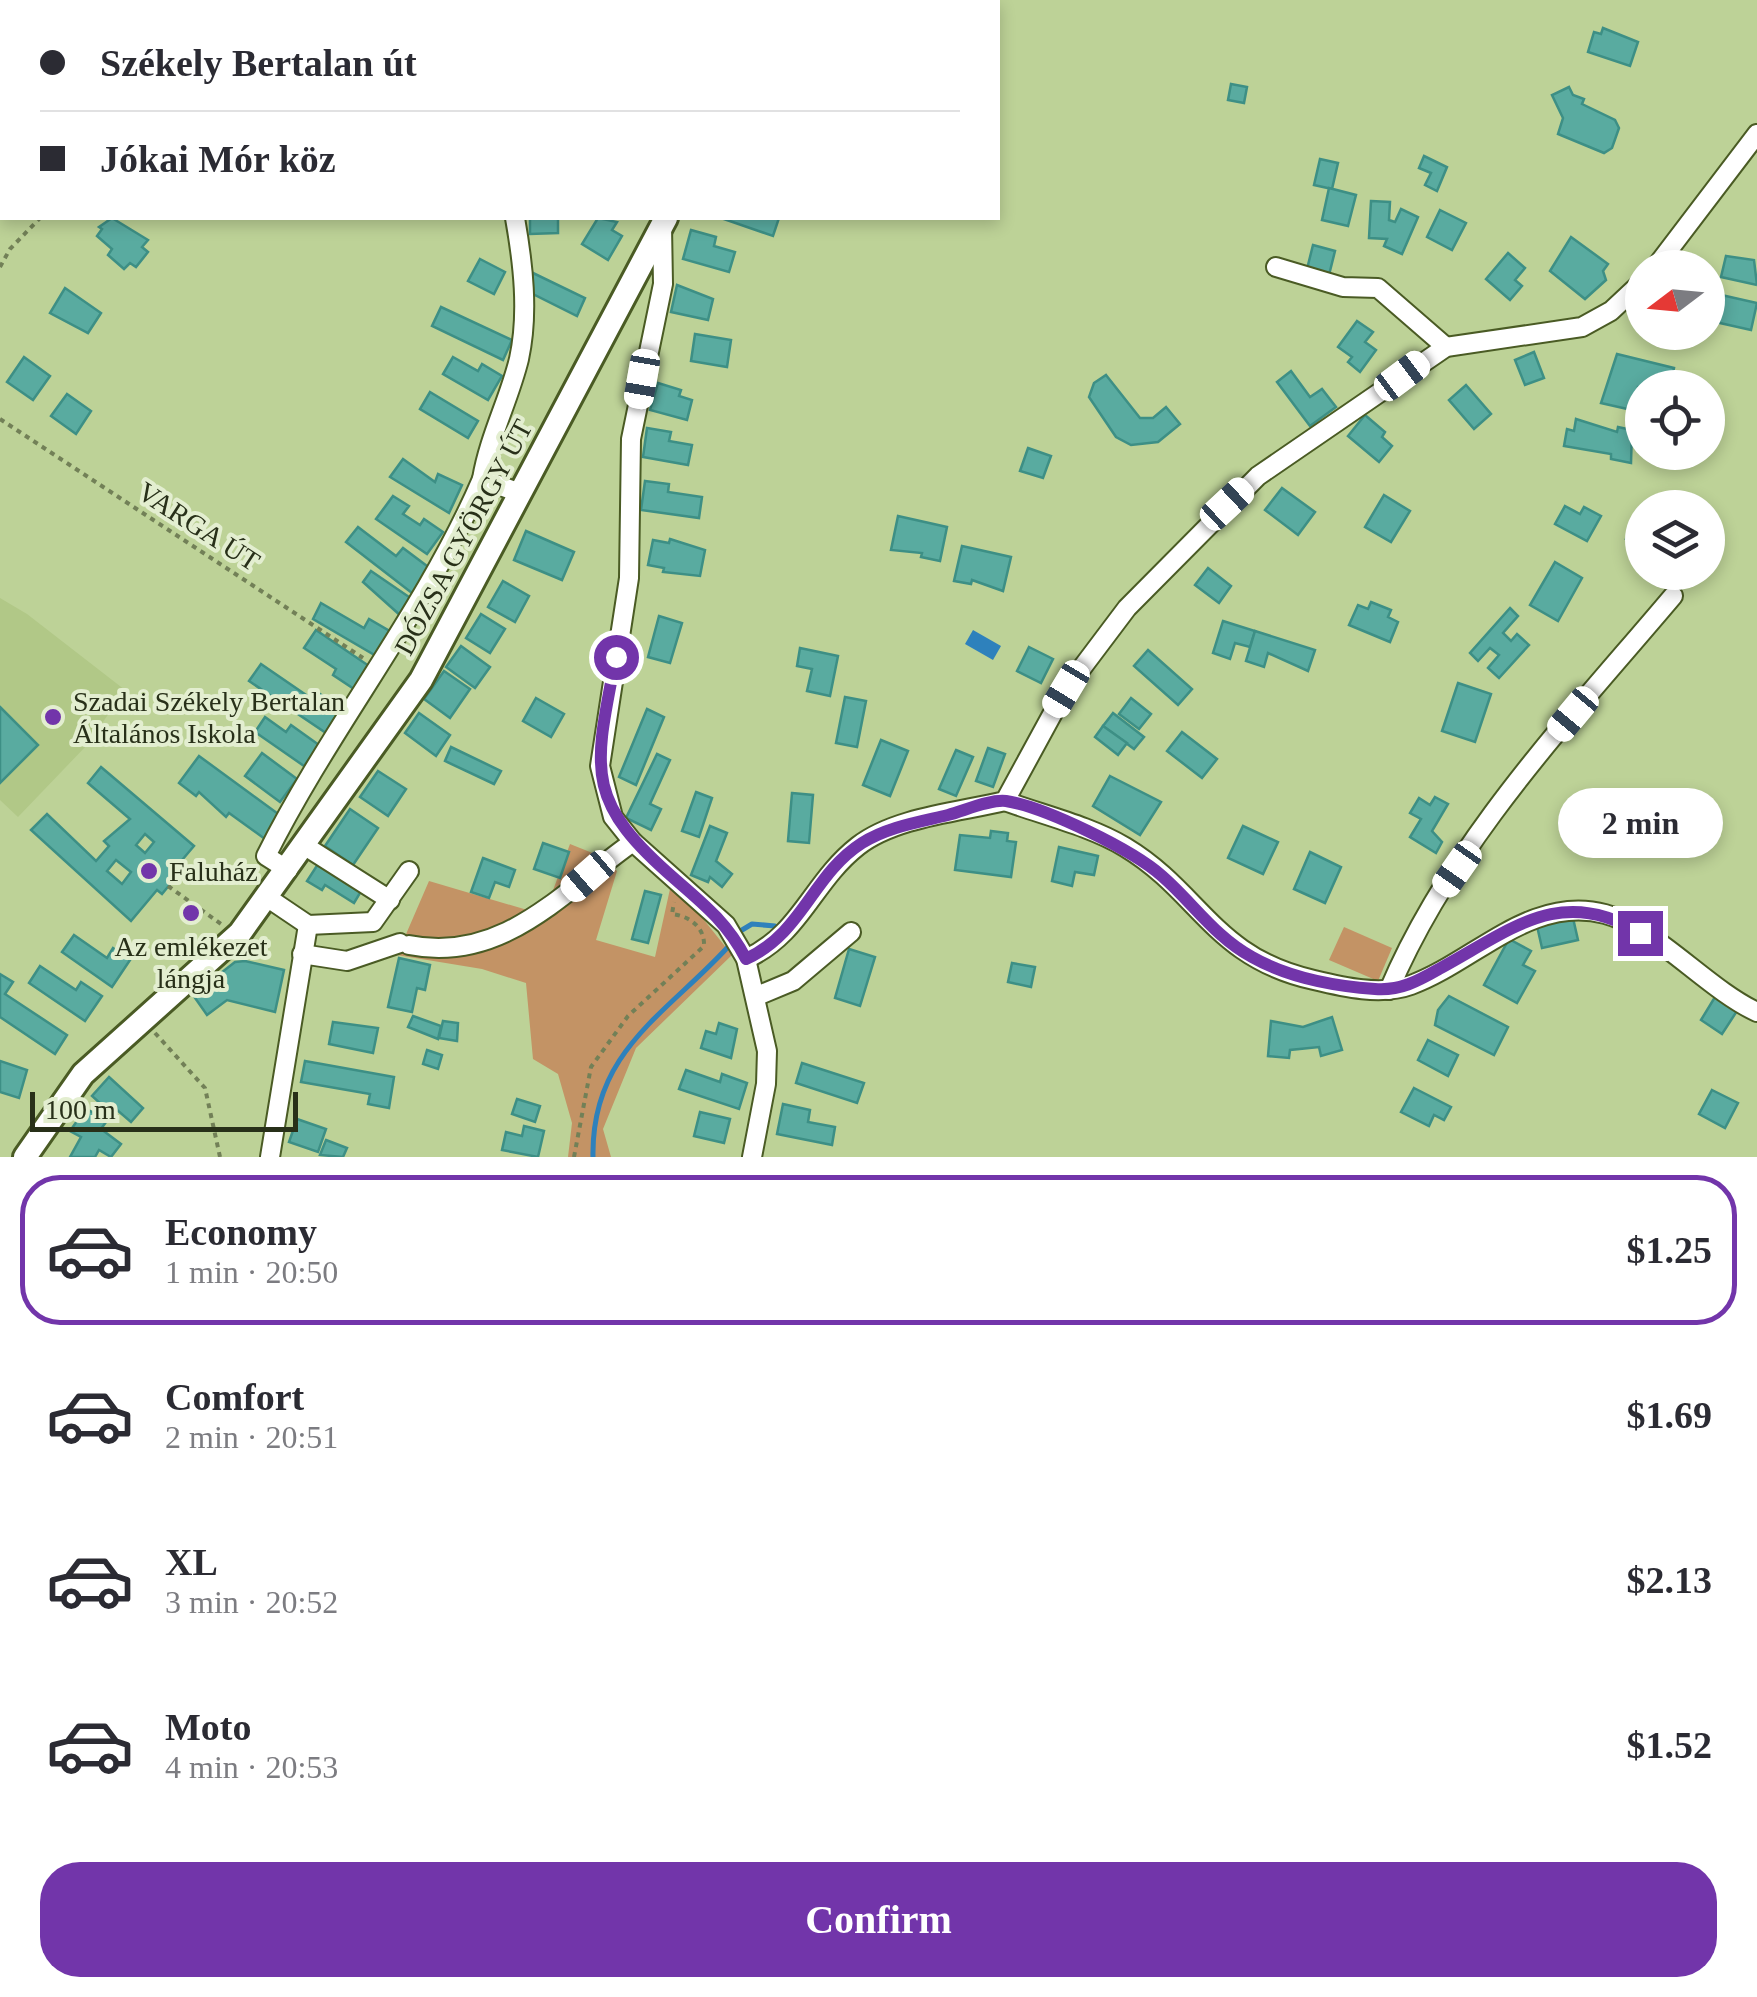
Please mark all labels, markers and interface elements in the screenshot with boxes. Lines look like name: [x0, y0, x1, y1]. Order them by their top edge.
text: Székely Bertalan út: [100, 42, 417, 84]
text: Jókai Mór köz: [100, 138, 336, 180]
north arrow: [1625, 250, 1725, 350]
map controls: [1625, 250, 1725, 590]
car: [1369, 346, 1435, 406]
car: [622, 347, 662, 411]
button: locate: [1625, 370, 1725, 470]
street label: DÓZSA GYÖRGY ÚT: [388, 414, 539, 660]
car: [1195, 473, 1259, 535]
street label: VARGA ÚT: [132, 476, 265, 577]
button: layers: [1625, 490, 1725, 590]
route start: [594, 635, 639, 680]
car: [1038, 656, 1094, 722]
car: [1542, 681, 1604, 747]
place label: Szadai Székely Bertalan Általános Iskola: [73, 686, 345, 749]
marker: Szadai Székely Bertalan Általános Iskola: [42, 706, 64, 728]
callout: 2 min: [1558, 788, 1722, 858]
text: 2 min: [1602, 805, 1679, 841]
car: [1428, 836, 1486, 902]
car: [556, 845, 620, 907]
place label: Faluház: [169, 856, 258, 887]
marker: Faluház: [138, 860, 160, 882]
marker: Az emlékezet lángja: [180, 902, 202, 924]
route end: [1618, 911, 1663, 956]
place label: Az emlékezet lángja: [114, 931, 268, 994]
scale bar: [30, 1087, 298, 1132]
text: 100 m: [45, 1094, 116, 1125]
icon: car: [45, 1205, 135, 1295]
text: Economy: [165, 1211, 317, 1253]
text: $1.25: [1627, 1229, 1712, 1271]
text: 1 min · 20:50: [165, 1254, 338, 1290]
icon: car: [45, 1370, 135, 1460]
text: Comfort: [165, 1376, 304, 1418]
text: $1.69: [1627, 1394, 1712, 1436]
text: 2 min · 20:51: [165, 1419, 338, 1455]
icon: car: [45, 1535, 135, 1625]
text: XL: [165, 1541, 218, 1583]
text: $2.13: [1627, 1559, 1712, 1601]
text: 3 min · 20:52: [165, 1584, 338, 1620]
icon: car: [45, 1700, 135, 1790]
text: Moto: [165, 1706, 252, 1748]
text: $1.52: [1627, 1724, 1712, 1766]
text: 4 min · 20:53: [165, 1749, 338, 1785]
button: Confirm: [40, 1862, 1717, 1977]

